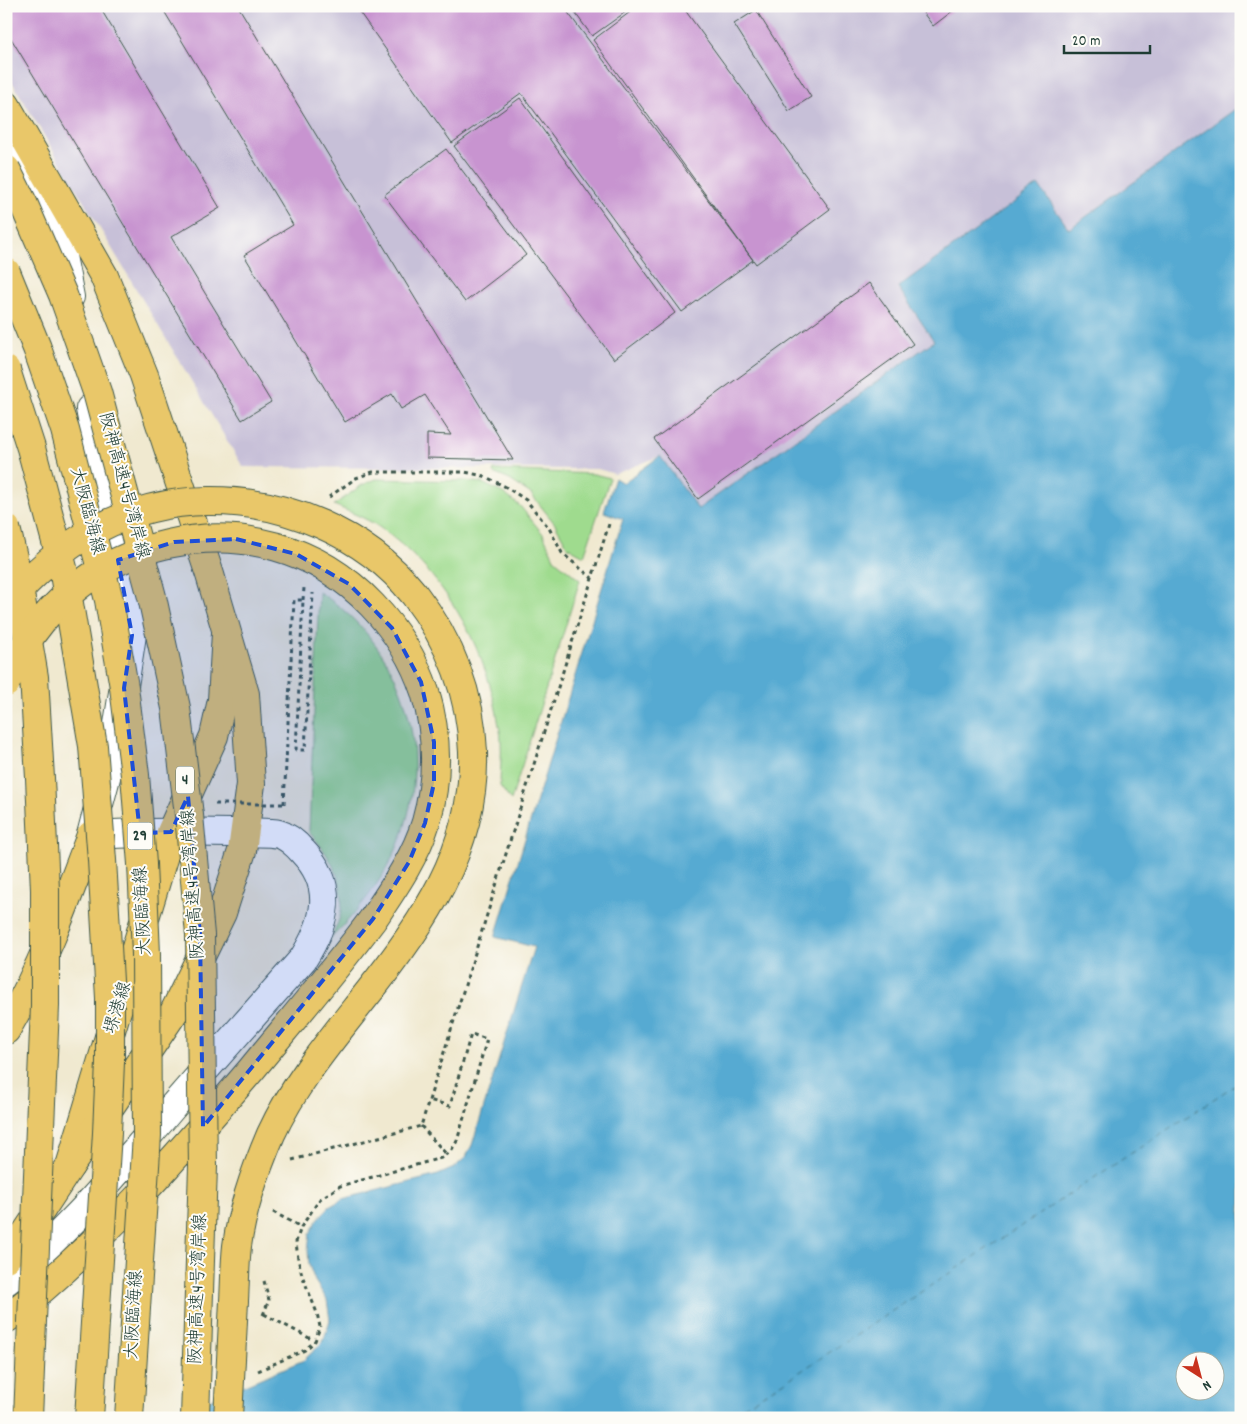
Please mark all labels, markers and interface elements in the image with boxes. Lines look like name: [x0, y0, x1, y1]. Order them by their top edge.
scale bar: [1064, 22, 1151, 54]
text: 20 m: [1072, 31, 1100, 53]
street label: 阪神高速4号湾岸線: [91, 410, 155, 562]
street label: 大阪臨海線: [62, 464, 110, 558]
road number: 4: [176, 766, 194, 794]
street label: 阪神高速4号湾岸線: [176, 808, 212, 960]
road number: 29: [128, 822, 152, 849]
street label: 大阪臨海線: [129, 865, 159, 957]
street label: 堺港線: [99, 979, 139, 1037]
street label: 阪神高速4号湾岸線: [184, 1213, 214, 1365]
street label: 大阪臨海線: [120, 1269, 150, 1361]
north arrow: [1174, 1352, 1224, 1402]
text: N: [1198, 1375, 1215, 1395]

